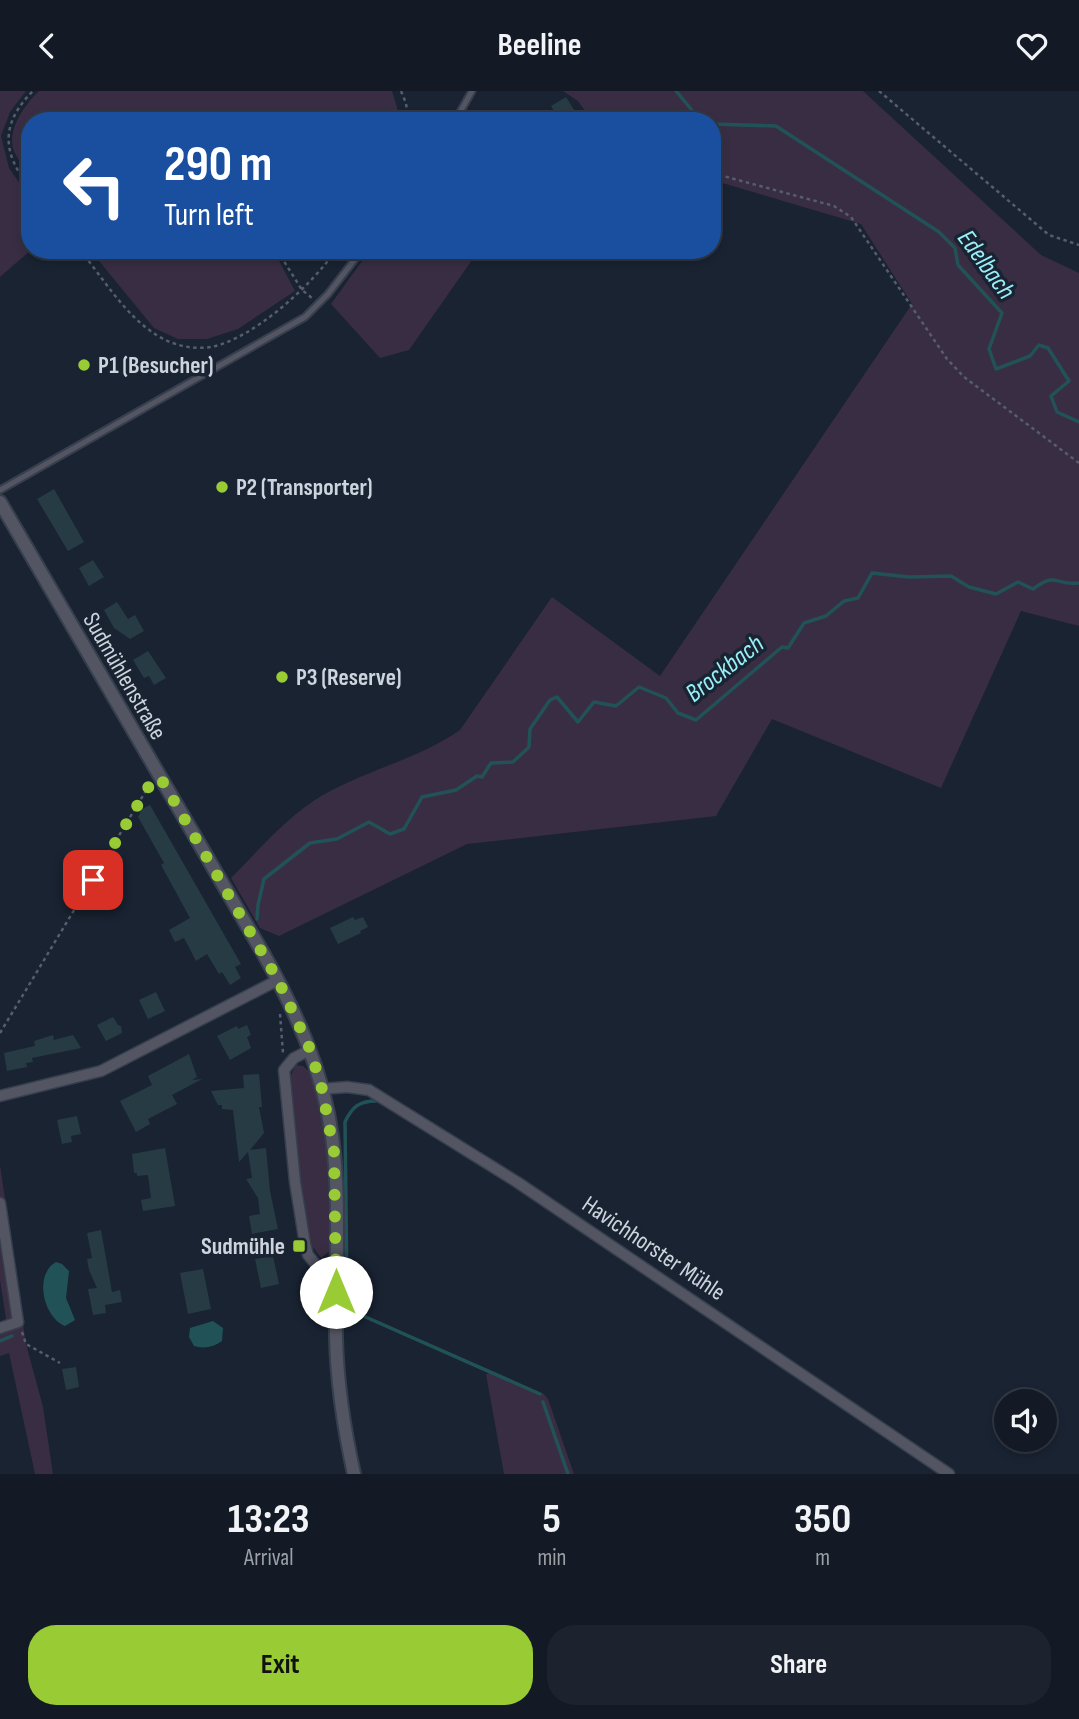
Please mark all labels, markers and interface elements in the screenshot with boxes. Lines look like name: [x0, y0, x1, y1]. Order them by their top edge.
text: Beeline: [498, 26, 581, 65]
icon: back: [28, 27, 66, 65]
icon: heart: [1013, 27, 1051, 65]
text: 290 m: [164, 136, 272, 195]
icon: left: [49, 140, 140, 231]
text: Turn left: [164, 196, 254, 235]
water label: Edelbach: [950, 224, 1021, 306]
place label: P1 (Besucher): [98, 351, 214, 380]
marker: P1 (Besucher): [76, 357, 92, 373]
place label: P2 (Transporter): [236, 473, 373, 502]
marker: P2 (Transporter): [214, 479, 230, 495]
street label: Sudmühlenstraße: [77, 608, 173, 745]
water label: Brockbach: [680, 629, 770, 709]
place label: P3 (Reserve): [296, 663, 402, 692]
marker: P3 (Reserve): [274, 669, 290, 685]
pin: [63, 850, 123, 910]
icon: arrive: [74, 861, 112, 899]
street label: Havichhorster Mühle: [577, 1190, 731, 1307]
place label: Sudmühle: [201, 1232, 285, 1261]
marker: Sudmühle: [291, 1238, 307, 1254]
position arrow: [299, 1255, 373, 1329]
map controls: [994, 1389, 1057, 1452]
button: sound: [994, 1389, 1057, 1452]
text: 13:23: [228, 1494, 310, 1545]
text: 5: [543, 1494, 561, 1545]
text: 350: [794, 1494, 851, 1545]
text: Arrival: [244, 1544, 293, 1572]
text: min: [537, 1544, 566, 1572]
text: m: [815, 1544, 830, 1572]
button: Exit: [28, 1625, 533, 1705]
button: Share: [547, 1625, 1051, 1705]

